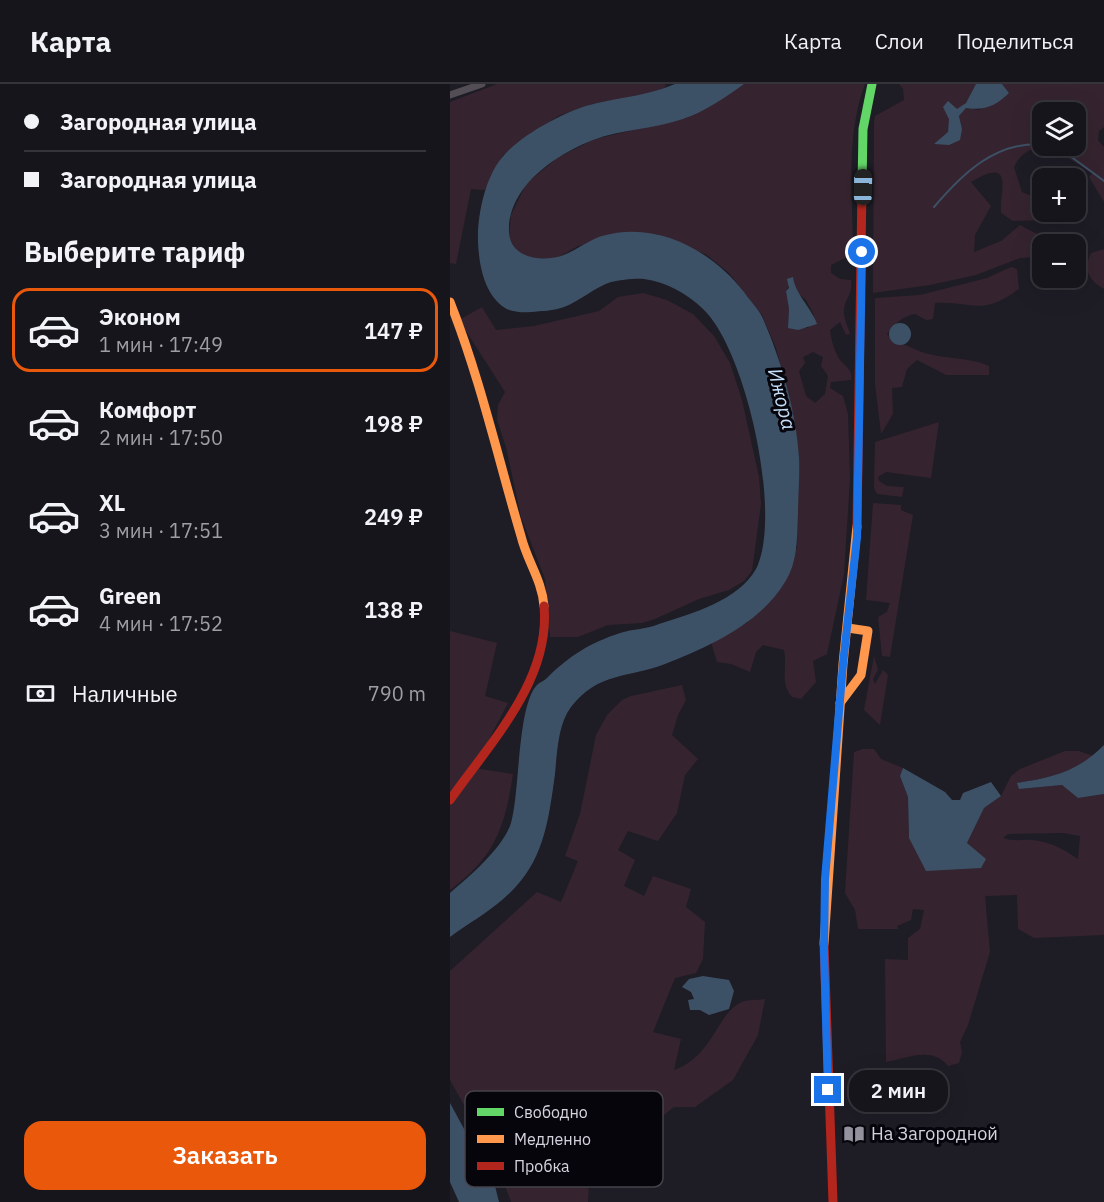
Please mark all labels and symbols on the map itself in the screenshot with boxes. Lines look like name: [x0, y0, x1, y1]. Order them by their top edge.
car: [854, 169, 872, 205]
route start: [848, 238, 875, 265]
water label: Ижора: [762, 365, 803, 432]
callout: 2 мин: [849, 1069, 948, 1111]
route end: [814, 1076, 841, 1103]
legend: [465, 1091, 663, 1187]
text: Свободно: [514, 1102, 588, 1122]
library icon: На Загородной: [842, 1122, 866, 1146]
place label: На Загородной: [871, 1122, 998, 1145]
text: Медленно: [514, 1129, 591, 1149]
text: Пробка: [514, 1156, 570, 1176]

